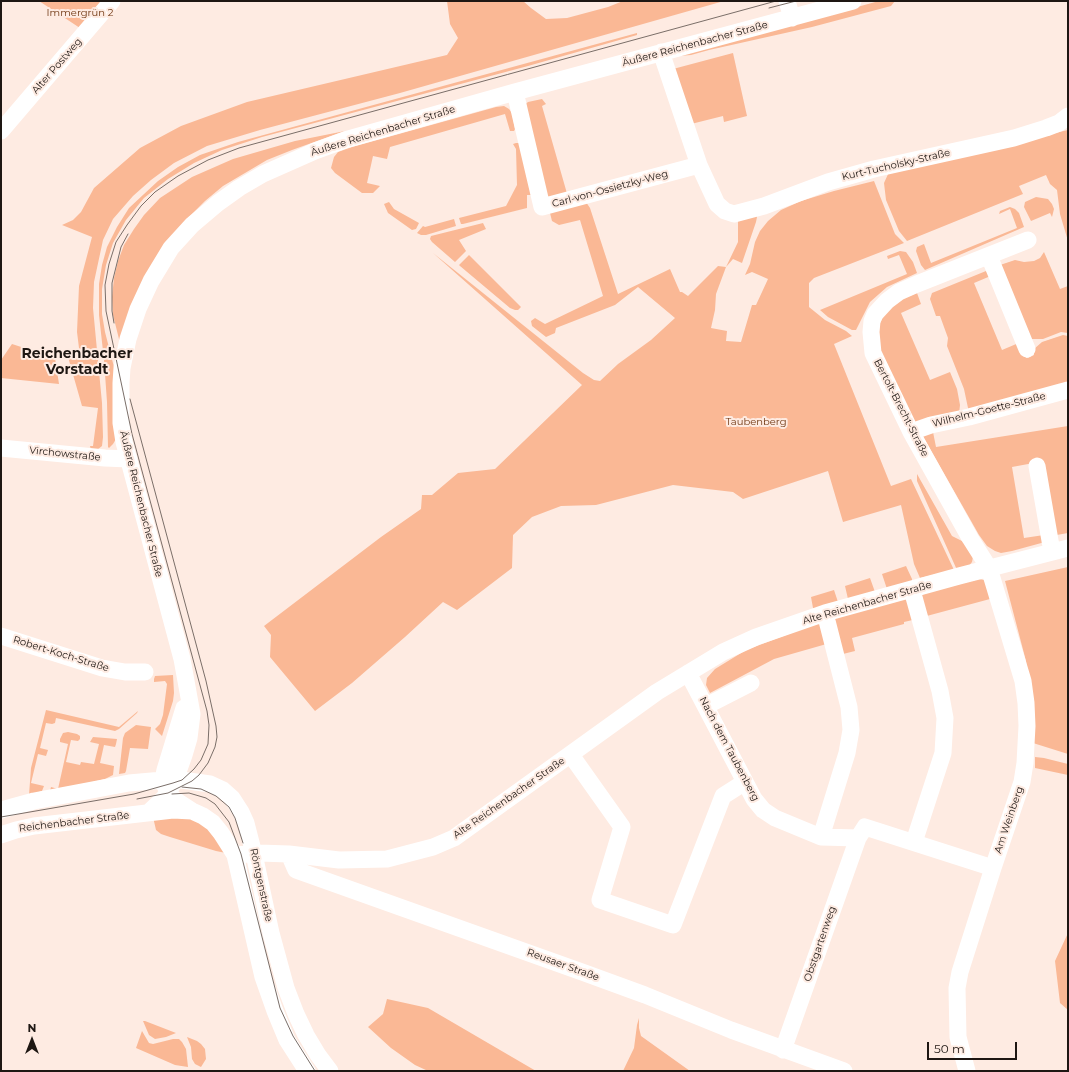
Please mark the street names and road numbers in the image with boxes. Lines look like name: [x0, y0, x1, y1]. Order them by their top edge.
street label: Äußere Reichenbacher Straße: [621, 19, 769, 69]
street label: Alter Postweg: [30, 36, 84, 96]
street label: Äußere Reichenbacher Straße: [309, 103, 457, 159]
street label: Kurt-Tucholsky-Straße: [841, 147, 951, 183]
street label: Carl-von-Ossietzky-Weg: [551, 168, 669, 210]
street label: Bertolt-Brecht-Straße: [871, 357, 931, 459]
street label: Wilhelm-Goette-Straße: [931, 390, 1047, 430]
street label: Äußere Reichenbacher Straße: [117, 430, 165, 578]
street label: Virchowstraße: [29, 444, 101, 464]
street label: Alte Reichenbacher Straße: [801, 579, 933, 627]
street label: Robert-Koch-Straße: [12, 634, 110, 674]
street label: Nach dem Taubenberg: [696, 695, 762, 803]
street label: Alte Reichenbacher Straße: [451, 755, 567, 841]
street label: Am Weinberg: [992, 785, 1026, 855]
street label: Reichenbacher Straße: [18, 809, 130, 835]
street label: Röntgenstraße: [247, 847, 275, 923]
street label: Obstgartenweg: [801, 905, 839, 983]
street label: Reusaer Straße: [525, 946, 601, 984]

